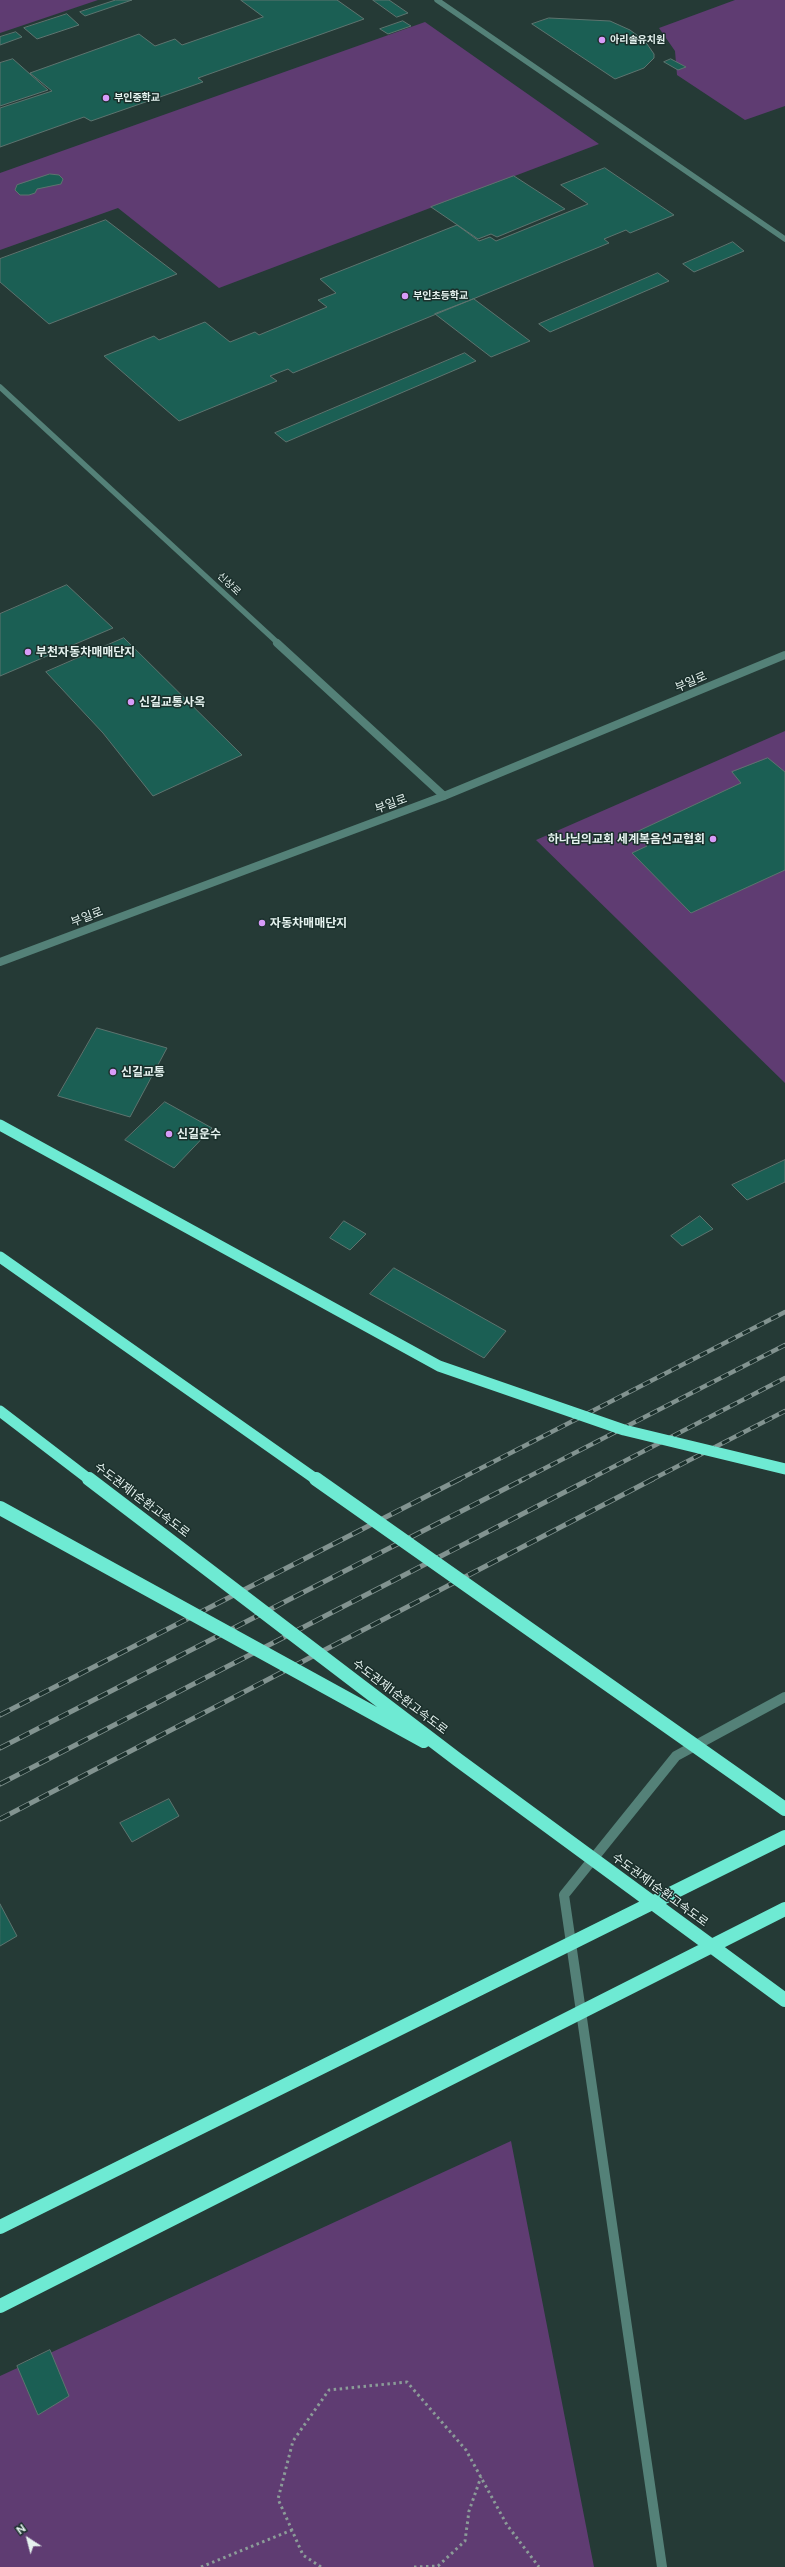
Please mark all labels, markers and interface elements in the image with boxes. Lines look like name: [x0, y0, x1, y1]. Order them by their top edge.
place label: 아리솔유치원: [610, 34, 665, 46]
marker: 아리솔유치원: [597, 35, 607, 45]
place label: 부인중학교: [114, 92, 160, 104]
marker: 부인중학교: [101, 93, 111, 103]
place label: 부인초등학교: [413, 290, 468, 302]
marker: 부인초등학교: [400, 291, 410, 301]
street label: 신상로: [215, 570, 243, 598]
place label: 부천자동차매매단지: [36, 645, 135, 659]
marker: 부천자동차매매단지: [23, 647, 33, 657]
street label: 부일로: [673, 669, 709, 695]
place label: 신길교통사옥: [139, 695, 205, 709]
marker: 신길교통사옥: [126, 697, 136, 707]
street label: 부일로: [373, 792, 409, 816]
place label: 하나님의교회 세계복음선교협회: [548, 832, 705, 846]
marker: 하나님의교회 세계복음선교협회: [708, 834, 718, 844]
street label: 부일로: [69, 904, 105, 930]
place label: 자동차매매단지: [270, 916, 347, 930]
marker: 자동차매매단지: [257, 918, 267, 928]
place label: 신길교통: [121, 1065, 165, 1079]
marker: 신길교통: [108, 1067, 118, 1077]
place label: 신길운수: [177, 1127, 221, 1141]
marker: 신길운수: [164, 1129, 174, 1139]
street label: 수도권제1순환고속도로: [92, 1460, 192, 1540]
street label: 수도권제1순환고속도로: [350, 1657, 450, 1737]
street label: 수도권제1순환고속도로: [609, 1850, 711, 1930]
north arrow: [8, 2519, 48, 2559]
text: N: [14, 2522, 28, 2537]

